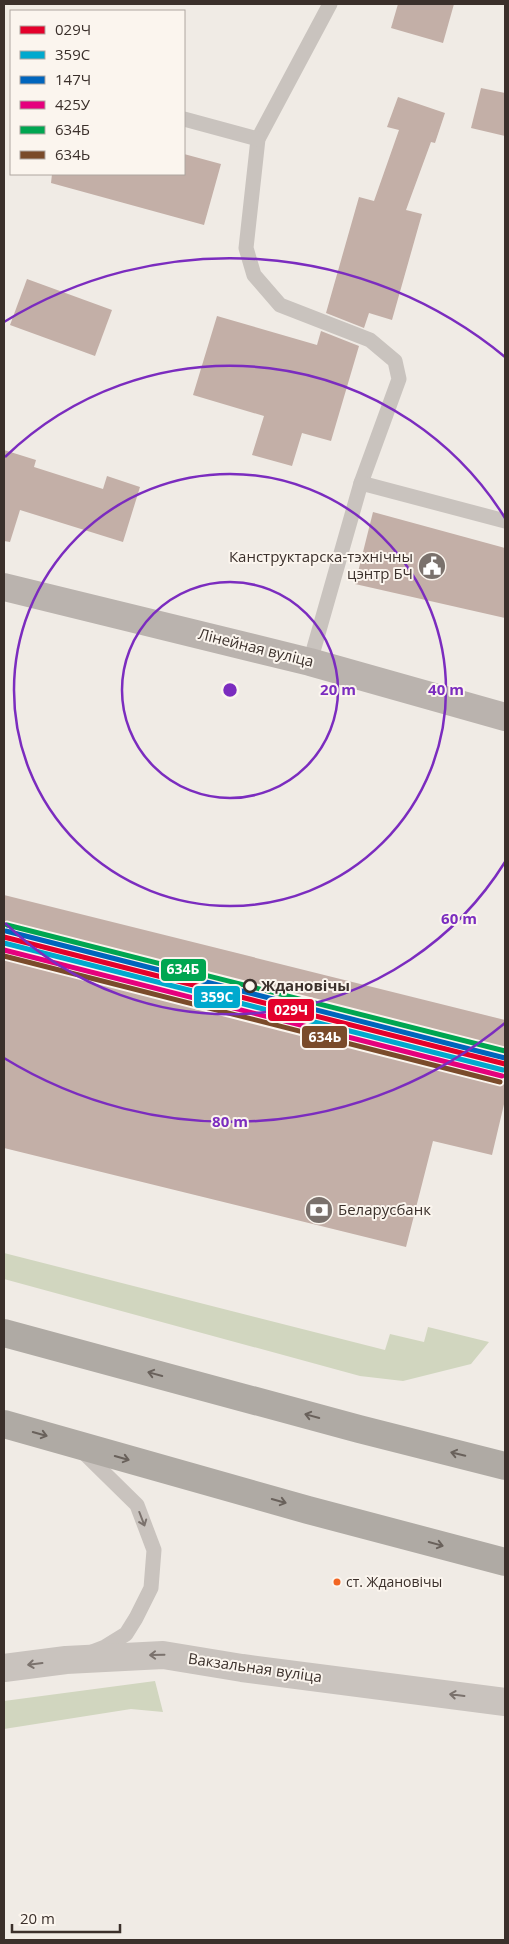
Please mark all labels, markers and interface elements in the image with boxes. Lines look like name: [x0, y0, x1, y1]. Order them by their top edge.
legend: [10, 10, 185, 175]
text: 029Ч: [55, 19, 91, 39]
text: 359С: [55, 44, 90, 64]
text: 147Ч: [55, 69, 91, 89]
text: 425У: [55, 94, 91, 114]
text: 634Б: [55, 119, 90, 139]
text: 634Ь: [55, 144, 90, 164]
place label: Канструктарска-тэхнічны цэнтр БЧ: [229, 546, 413, 583]
public building icon: Канструктарска-тэхнічны цэнтр БЧ: [417, 551, 447, 581]
street label: Лінейная вуліца: [197, 623, 316, 671]
text: 20 m: [320, 679, 356, 699]
text: 40 m: [428, 679, 464, 699]
centre of rings: [221, 681, 239, 699]
text: 60 m: [441, 908, 477, 928]
line badge: 634Б: [160, 958, 207, 982]
text: 634Б: [167, 959, 200, 978]
place label: Ждановічы: [261, 975, 350, 995]
marker: Ждановічы: [243, 979, 257, 993]
line badge: 359С: [193, 985, 241, 1009]
text: 359С: [201, 987, 234, 1006]
line badge: 029Ч: [267, 998, 315, 1022]
text: 029Ч: [274, 1000, 308, 1019]
line badge: 634Ь: [301, 1025, 348, 1049]
text: 634Ь: [309, 1027, 342, 1046]
text: 80 m: [212, 1111, 248, 1131]
bank icon: Беларусбанк: [304, 1195, 334, 1225]
place label: Беларусбанк: [338, 1199, 431, 1219]
one-way arrow: [148, 1369, 164, 1378]
one-way arrow: [305, 1411, 321, 1421]
one-way arrow: [31, 1430, 47, 1440]
one-way arrow: [450, 1449, 466, 1458]
one-way arrow: [114, 1454, 130, 1463]
one-way arrow: [270, 1497, 286, 1507]
one-way arrow: [138, 1511, 147, 1526]
one-way arrow: [427, 1539, 443, 1549]
place label: ст. Ждановічы: [346, 1572, 442, 1591]
marker: ст. Ждановічы: [332, 1577, 342, 1587]
street label: Вакзальная вуліца: [187, 1648, 323, 1686]
one-way arrow: [149, 1651, 165, 1660]
one-way arrow: [27, 1659, 43, 1669]
one-way arrow: [449, 1690, 465, 1700]
scale bar: [12, 1902, 120, 1934]
text: 20 m: [20, 1908, 55, 1928]

